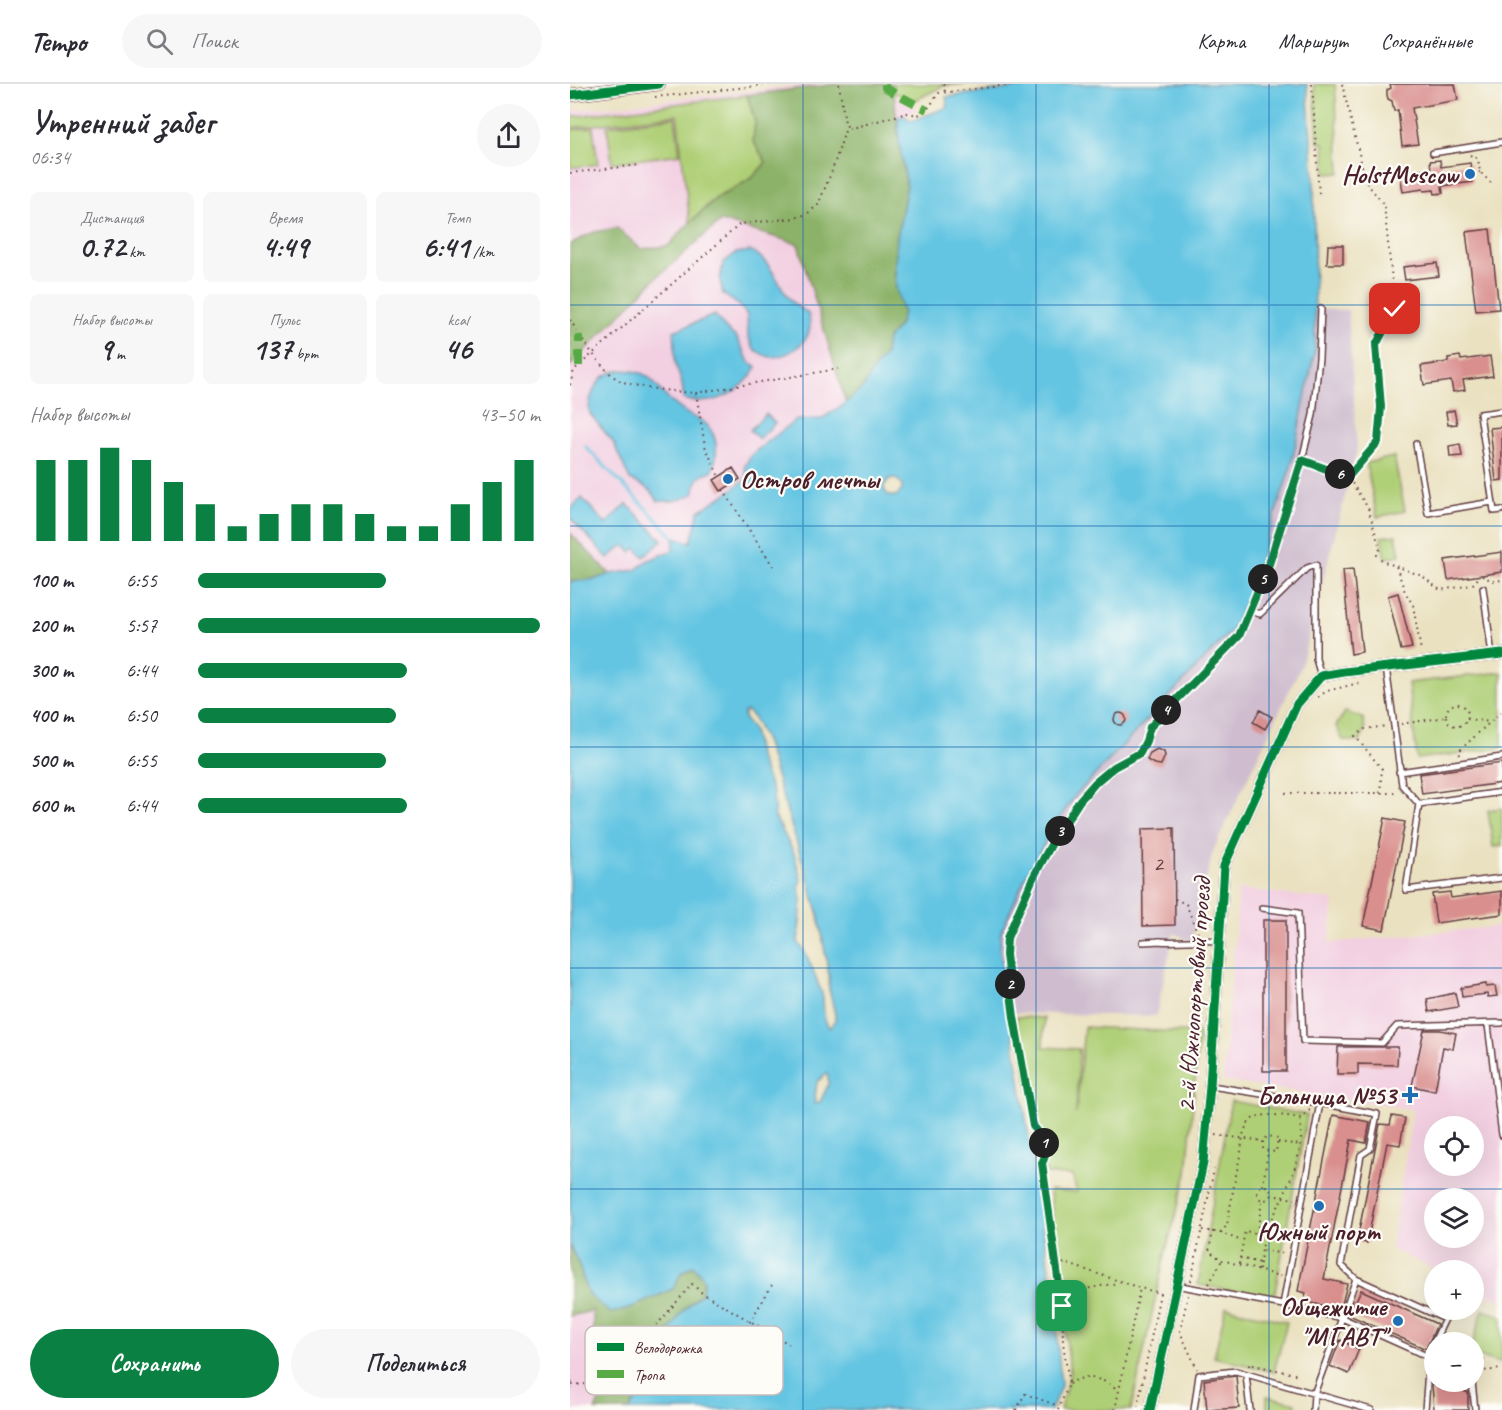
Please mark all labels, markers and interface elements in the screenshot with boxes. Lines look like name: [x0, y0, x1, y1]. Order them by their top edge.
search box: [122, 14, 542, 68]
text: Tempo: [30, 24, 86, 59]
icon: search: [143, 25, 176, 58]
text: Поиск: [191, 27, 238, 55]
text: Карта: [1197, 28, 1246, 54]
text: Маршрут: [1279, 28, 1348, 54]
text: Сохранённые: [1381, 28, 1472, 54]
text: Утренний забег: [30, 101, 214, 143]
button: share: [477, 104, 540, 167]
text: 06:34: [30, 145, 70, 170]
place label: HolstMoscow: [1342, 158, 1461, 191]
marker: HolstMoscow: [1463, 167, 1477, 181]
text: Дистанция: [80, 208, 144, 228]
text: Время: [268, 208, 302, 228]
text: Темп: [445, 208, 471, 228]
text: 0.72: [79, 228, 125, 266]
text: 4:49: [262, 228, 308, 266]
text: 6:41: [422, 228, 469, 266]
text: km: [125, 242, 145, 262]
text: /km: [469, 242, 494, 262]
pin: [1369, 283, 1420, 334]
icon: check: [1378, 292, 1411, 325]
text: Набор высоты: [72, 310, 152, 330]
text: Пульс: [270, 310, 300, 330]
text: kcal: [447, 310, 469, 330]
text: 9: [99, 330, 112, 368]
text: 137: [252, 330, 292, 368]
text: 46: [444, 330, 472, 368]
text: m: [112, 344, 125, 364]
text: bpm: [292, 344, 318, 364]
text: Набор высоты: [30, 402, 129, 427]
text: 43–50 m: [479, 402, 540, 427]
pin: 6: [1325, 459, 1355, 489]
place label: Остров мечты: [740, 463, 882, 496]
text: 6: [1336, 464, 1344, 484]
marker: Остров мечты: [721, 472, 735, 486]
pin: 5: [1248, 564, 1278, 594]
text: 100 m: [30, 568, 73, 593]
text: 6:55: [126, 568, 157, 593]
text: 5: [1260, 569, 1266, 589]
text: 200 m: [30, 613, 73, 638]
text: 5:57: [126, 613, 157, 638]
text: 300 m: [30, 658, 73, 683]
text: 6:44: [126, 658, 157, 683]
pin: 4: [1151, 695, 1181, 725]
text: 4: [1162, 700, 1170, 720]
text: 400 m: [30, 703, 73, 728]
text: 6:50: [126, 703, 157, 728]
text: 500 m: [30, 748, 73, 773]
text: 6:55: [126, 748, 157, 773]
text: 600 m: [30, 793, 74, 818]
text: 6:44: [126, 793, 157, 818]
pin: 3: [1045, 816, 1075, 846]
text: 3: [1056, 821, 1064, 841]
house number: 2: [1153, 850, 1165, 878]
street label: 2-й Южнопортовый проезд: [1169, 874, 1219, 1114]
pin: 2: [995, 969, 1025, 999]
text: 2: [1006, 974, 1014, 994]
place label: Больница №53: [1257, 1079, 1398, 1112]
marker: Больница №53: [1401, 1086, 1419, 1104]
map controls: [1424, 1116, 1484, 1392]
button: locate: [1424, 1116, 1484, 1176]
pin: 1: [1029, 1128, 1059, 1158]
text: 1: [1040, 1133, 1048, 1153]
button: layers: [1424, 1188, 1484, 1248]
marker: Южный порт: [1312, 1199, 1326, 1213]
place label: Южный порт: [1257, 1215, 1382, 1248]
button: +: [1424, 1260, 1484, 1320]
pin: [1036, 1280, 1087, 1331]
icon: arrive: [1045, 1289, 1078, 1322]
place label: Общежитие "МГАВТ": [1280, 1290, 1392, 1353]
marker: Общежитие "МГАВТ": [1391, 1314, 1405, 1328]
legend: [585, 1326, 783, 1395]
button: Сохранить: [30, 1329, 279, 1398]
button: Поделиться: [291, 1329, 540, 1398]
button: −: [1424, 1332, 1484, 1392]
text: Велодорожка: [634, 1338, 703, 1358]
text: Тропа: [634, 1365, 666, 1385]

